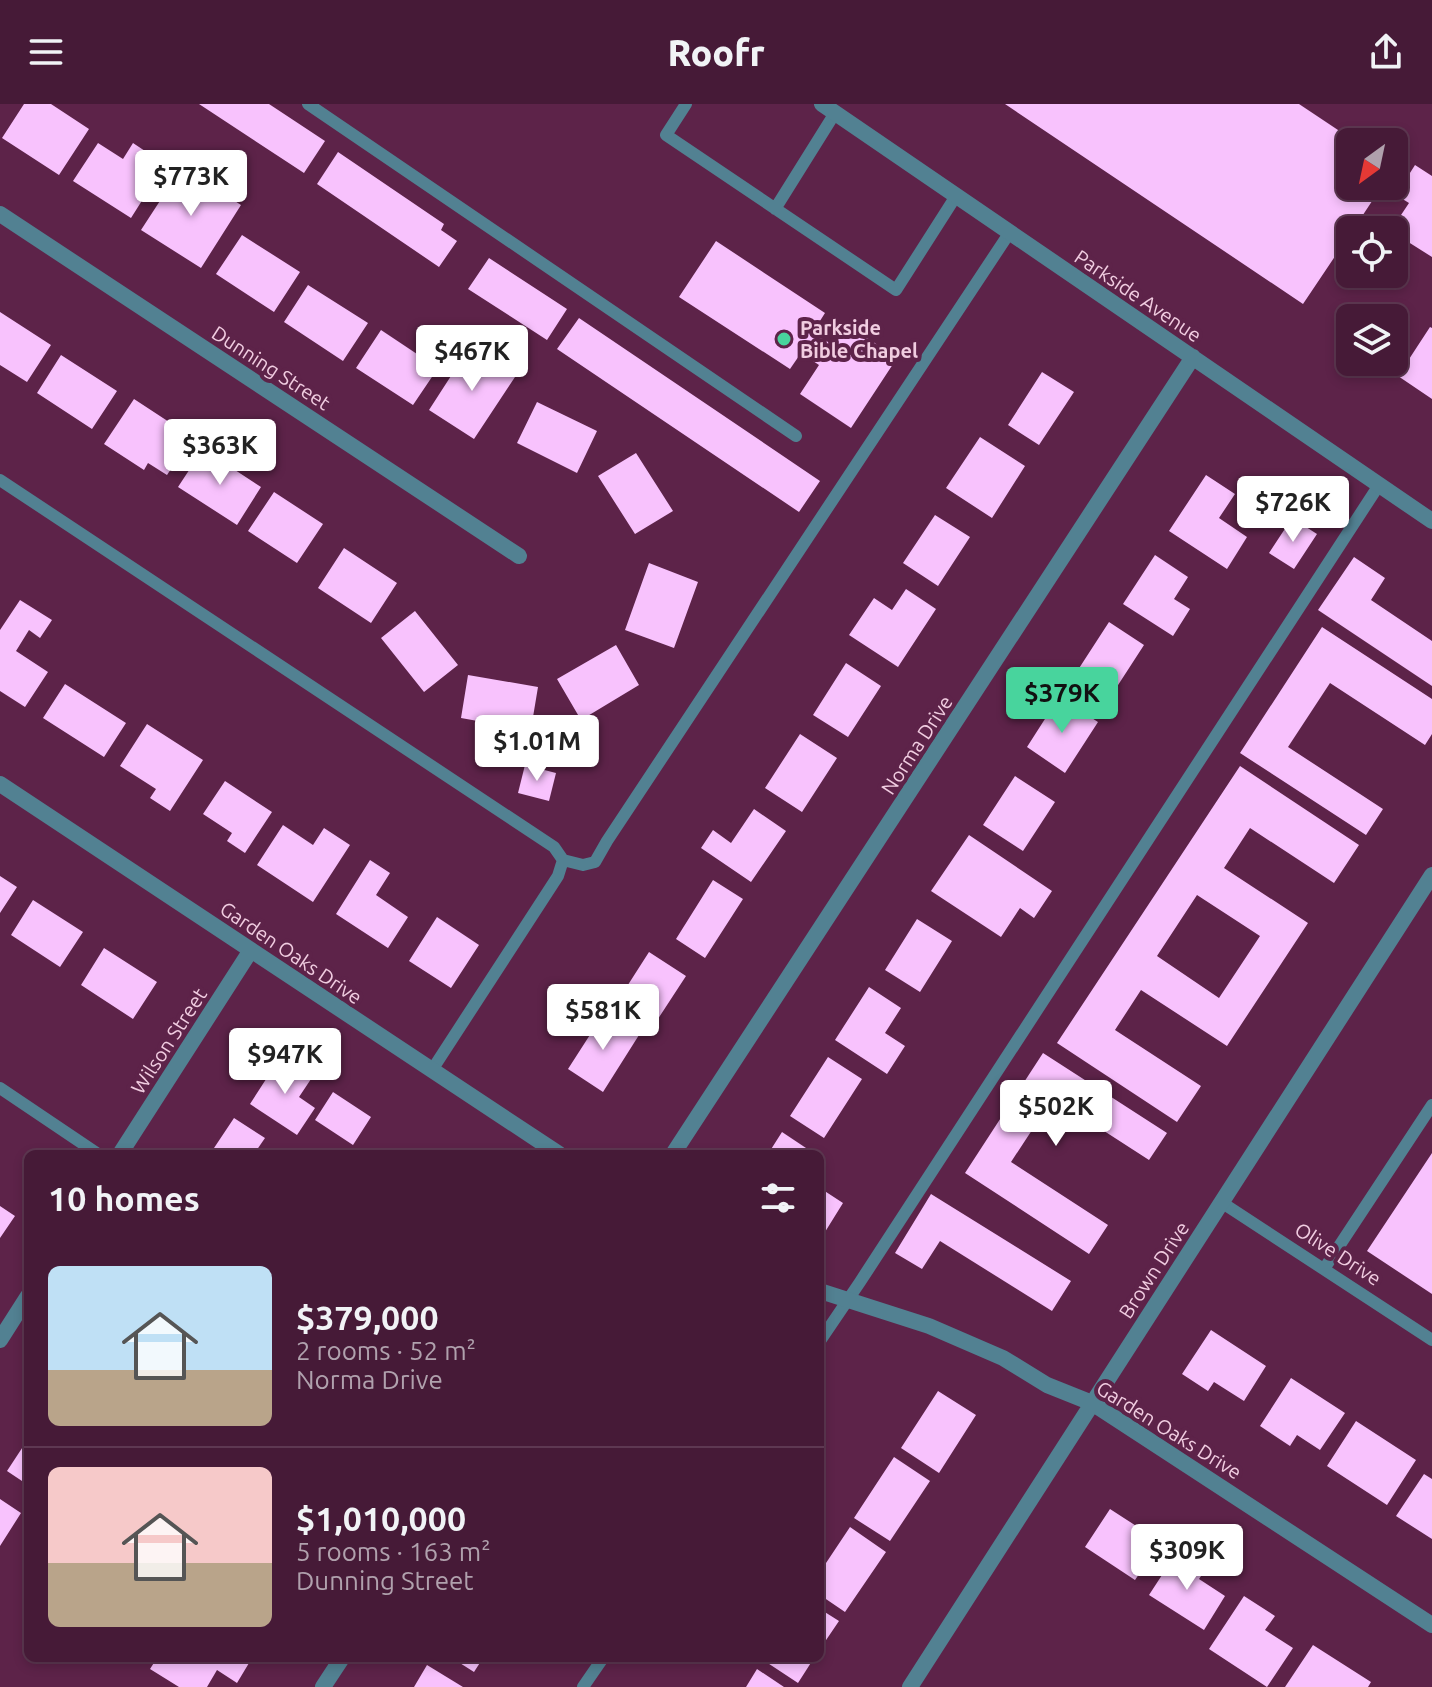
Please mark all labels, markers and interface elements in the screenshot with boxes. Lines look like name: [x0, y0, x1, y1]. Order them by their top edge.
icon: menu: [24, 30, 68, 74]
icon: share: [1364, 30, 1408, 74]
text: Roofr: [667, 32, 765, 73]
north arrow: [1336, 128, 1408, 200]
map controls: [1336, 128, 1408, 376]
pin: $773K: [135, 150, 247, 218]
text: $773K: [153, 161, 229, 190]
button: locate: [1336, 216, 1408, 288]
street label: Parkside Avenue: [1071, 245, 1206, 346]
button: layers: [1336, 304, 1408, 376]
place label: Parkside Bible Chapel: [800, 316, 918, 362]
street label: Dunning Street: [208, 321, 335, 414]
pin: $467K: [416, 325, 528, 393]
marker: Parkside Bible Chapel: [775, 330, 793, 348]
text: $467K: [434, 336, 510, 365]
pin: $363K: [164, 419, 276, 487]
text: $363K: [182, 430, 258, 459]
pin: $726K: [1237, 476, 1349, 544]
text: $726K: [1255, 487, 1331, 516]
pin: $379K: [1006, 667, 1118, 735]
text: $379K: [1024, 678, 1100, 707]
street label: Norma Drive: [876, 691, 957, 798]
pin: $1.01M: [472, 715, 602, 783]
text: $1.01M: [493, 726, 581, 755]
street label: Garden Oaks Drive: [216, 897, 367, 1009]
street label: Wilson Street: [126, 984, 211, 1098]
pin: $581K: [547, 984, 659, 1052]
text: $581K: [565, 995, 641, 1024]
pin: $947K: [229, 1028, 341, 1096]
text: $947K: [247, 1039, 323, 1068]
pin: $502K: [1000, 1080, 1112, 1148]
text: $502K: [1018, 1091, 1094, 1120]
icon: filters: [756, 1176, 800, 1220]
text: 10 homes: [48, 1179, 200, 1217]
street label: Brown Drive: [1114, 1217, 1193, 1322]
street label: Olive Drive: [1291, 1217, 1386, 1290]
icon: home: [112, 1298, 208, 1394]
text: $379,000: [296, 1298, 439, 1336]
text: 2 rooms · 52 m²: [296, 1336, 476, 1365]
text: Norma Drive: [296, 1365, 443, 1394]
street label: Garden Oaks Drive: [1093, 1376, 1246, 1483]
icon: home: [112, 1499, 208, 1595]
text: $1,010,000: [296, 1499, 466, 1537]
pin: $309K: [1131, 1524, 1243, 1592]
text: $309K: [1149, 1535, 1225, 1564]
text: 5 rooms · 163 m²: [296, 1537, 491, 1566]
text: Dunning Street: [296, 1566, 474, 1595]

